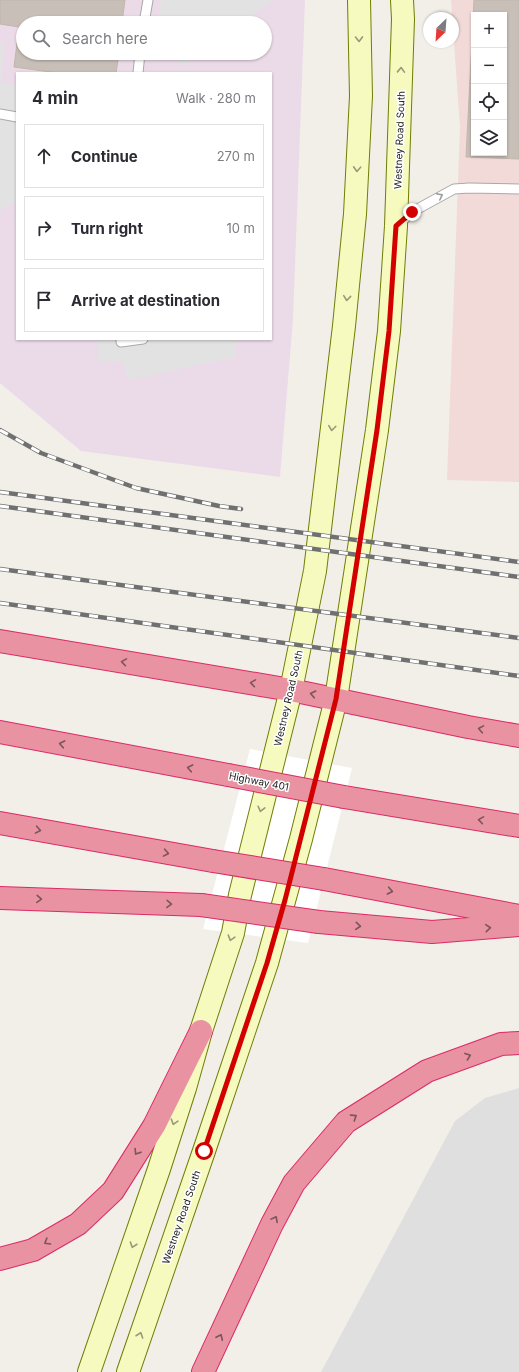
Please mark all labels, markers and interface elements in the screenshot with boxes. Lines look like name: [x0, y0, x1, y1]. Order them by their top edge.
north arrow: [423, 12, 459, 48]
map controls: [471, 12, 507, 156]
button: +: [471, 12, 507, 48]
search box: [16, 16, 272, 60]
icon: search: [30, 27, 52, 49]
text: Search here: [62, 29, 148, 48]
one-way arrow: [355, 36, 363, 42]
button: −: [471, 48, 507, 84]
one-way arrow: [397, 67, 406, 73]
button: locate: [471, 84, 507, 120]
text: 4 min: [32, 88, 78, 108]
text: Walk · 280 m: [176, 90, 256, 106]
street label: Westney Road South: [391, 91, 407, 189]
button: layers: [471, 120, 507, 156]
icon: ahead: [33, 145, 55, 167]
text: Continue: [71, 147, 138, 166]
text: 270 m: [217, 148, 255, 164]
one-way arrow: [353, 166, 362, 172]
one-way arrow: [436, 193, 443, 201]
route end: [403, 203, 421, 221]
icon: right: [33, 217, 55, 239]
text: Turn right: [71, 219, 143, 238]
text: 10 m: [226, 220, 255, 236]
icon: arrive: [33, 289, 55, 311]
text: Arrive at destination: [71, 291, 220, 310]
one-way arrow: [342, 295, 351, 301]
one-way arrow: [328, 425, 337, 431]
street label: Westney Road South: [271, 649, 305, 747]
one-way arrow: [121, 658, 127, 667]
one-way arrow: [249, 679, 256, 688]
one-way arrow: [310, 691, 316, 699]
one-way arrow: [477, 725, 484, 734]
one-way arrow: [59, 740, 66, 748]
one-way arrow: [187, 764, 193, 772]
street label: Highway 401: [228, 769, 290, 793]
one-way arrow: [258, 806, 266, 812]
one-way arrow: [477, 816, 484, 824]
one-way arrow: [35, 825, 42, 834]
one-way arrow: [163, 848, 170, 856]
one-way arrow: [386, 887, 393, 895]
one-way arrow: [36, 895, 42, 903]
one-way arrow: [166, 900, 172, 908]
one-way arrow: [355, 921, 361, 930]
one-way arrow: [485, 923, 491, 932]
one-way arrow: [227, 934, 236, 941]
one-way arrow: [464, 1052, 471, 1061]
one-way arrow: [350, 1115, 357, 1122]
one-way arrow: [170, 1118, 179, 1125]
route start: [195, 1142, 213, 1160]
one-way arrow: [135, 1148, 142, 1155]
street label: Westney Road South: [159, 1169, 203, 1265]
one-way arrow: [270, 1216, 278, 1223]
one-way arrow: [44, 1238, 51, 1245]
one-way arrow: [129, 1242, 138, 1249]
one-way arrow: [135, 1331, 144, 1338]
one-way arrow: [215, 1333, 223, 1341]

